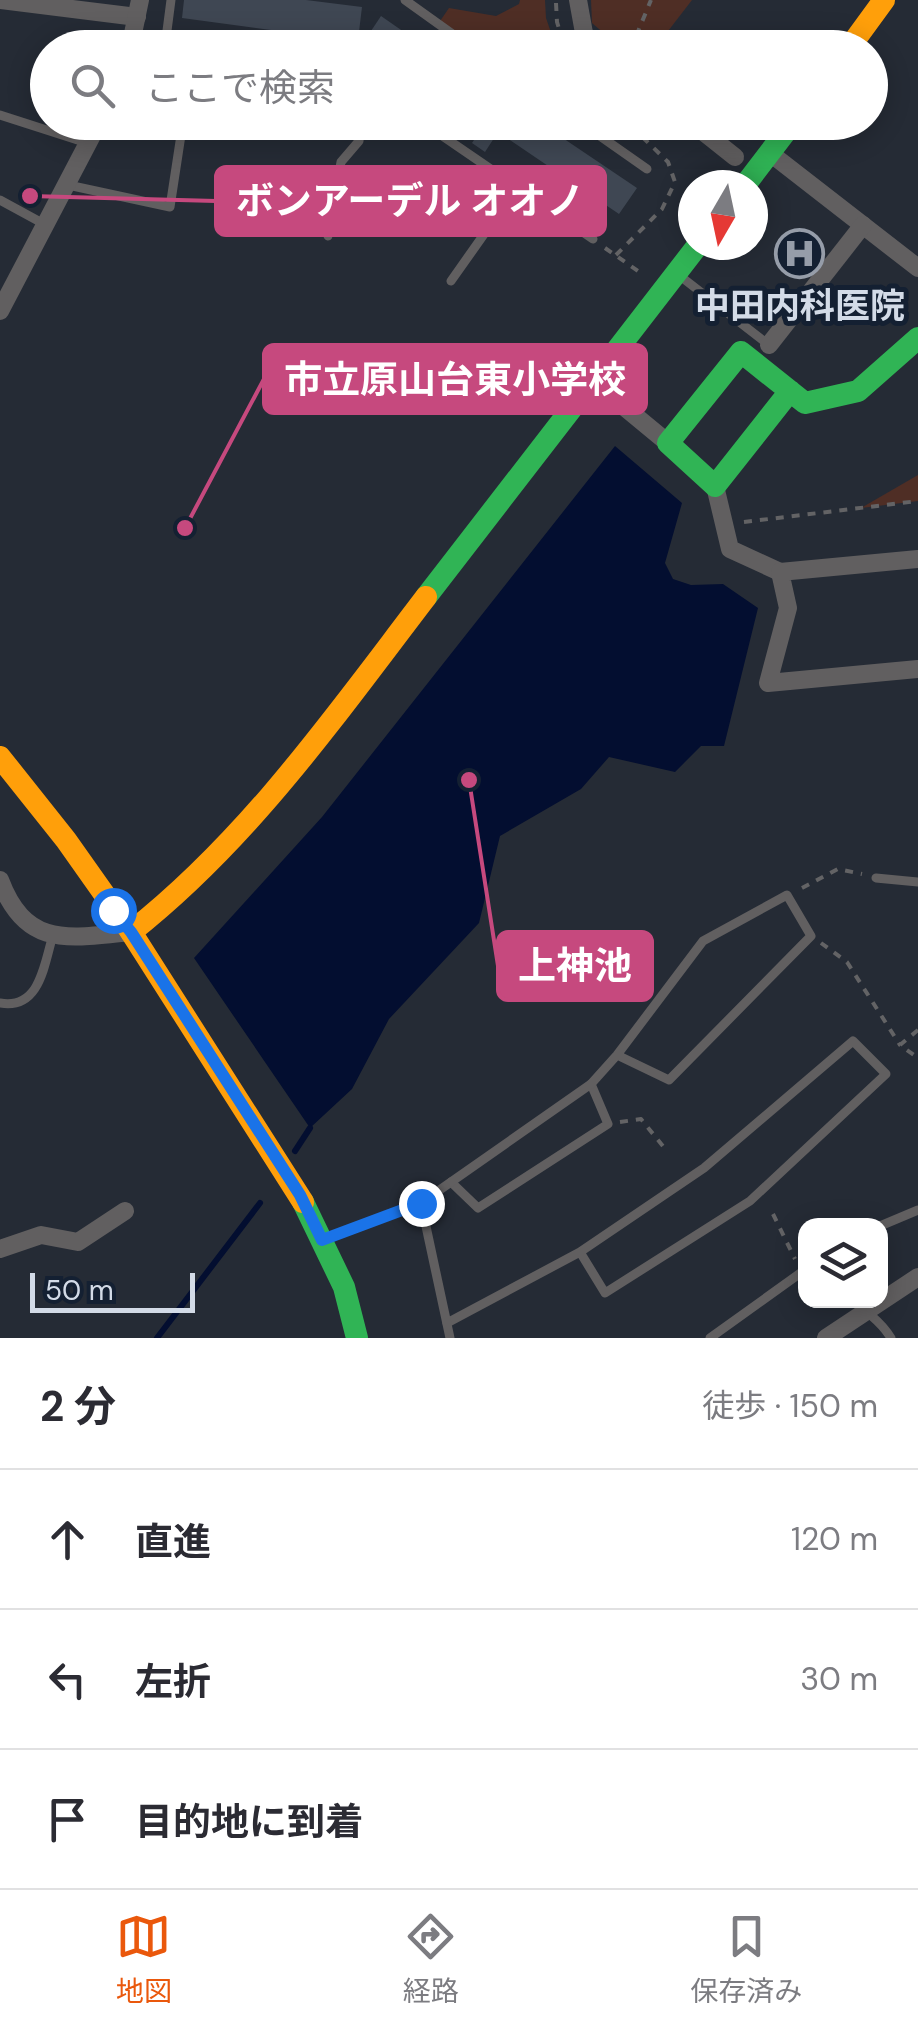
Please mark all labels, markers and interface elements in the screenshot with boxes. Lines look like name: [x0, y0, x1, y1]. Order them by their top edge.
search box: [30, 30, 888, 140]
icon: search: [65, 58, 120, 113]
text: ここで検索: [145, 63, 335, 113]
callout: ボンアーデル オオノ: [216, 167, 605, 235]
north arrow: [678, 170, 768, 260]
text: ボンアーデル オオノ: [236, 176, 584, 226]
hospital icon: 中田内科医院: [774, 228, 826, 280]
place label: 中田内科医院: [695, 283, 905, 329]
callout: 市立原山台東小学校: [264, 345, 646, 413]
text: 市立原山台東小学校: [284, 355, 626, 405]
route start: [91, 888, 137, 934]
callout: 上神池: [498, 932, 652, 1000]
text: 上神池: [518, 941, 632, 991]
route end: [399, 1181, 445, 1227]
map controls: [798, 1218, 888, 1308]
button: layers: [798, 1218, 888, 1308]
scale bar: [30, 1268, 195, 1312]
text: 50 m: [45, 1272, 114, 1309]
text: 2 分: [40, 1379, 116, 1434]
text: 徒歩 · 150 m: [702, 1385, 878, 1427]
icon: ahead: [40, 1512, 95, 1567]
text: 直進: [135, 1517, 211, 1567]
text: 120 m: [791, 1518, 878, 1560]
icon: left: [40, 1652, 95, 1707]
text: 左折: [135, 1657, 211, 1707]
text: 30 m: [800, 1658, 878, 1700]
icon: arrive: [40, 1792, 95, 1847]
text: 目的地に到着: [135, 1797, 363, 1847]
tab: 地図: [116, 1909, 172, 2010]
tab: 経路: [403, 1909, 459, 2010]
tab: 保存済み: [690, 1909, 802, 2010]

